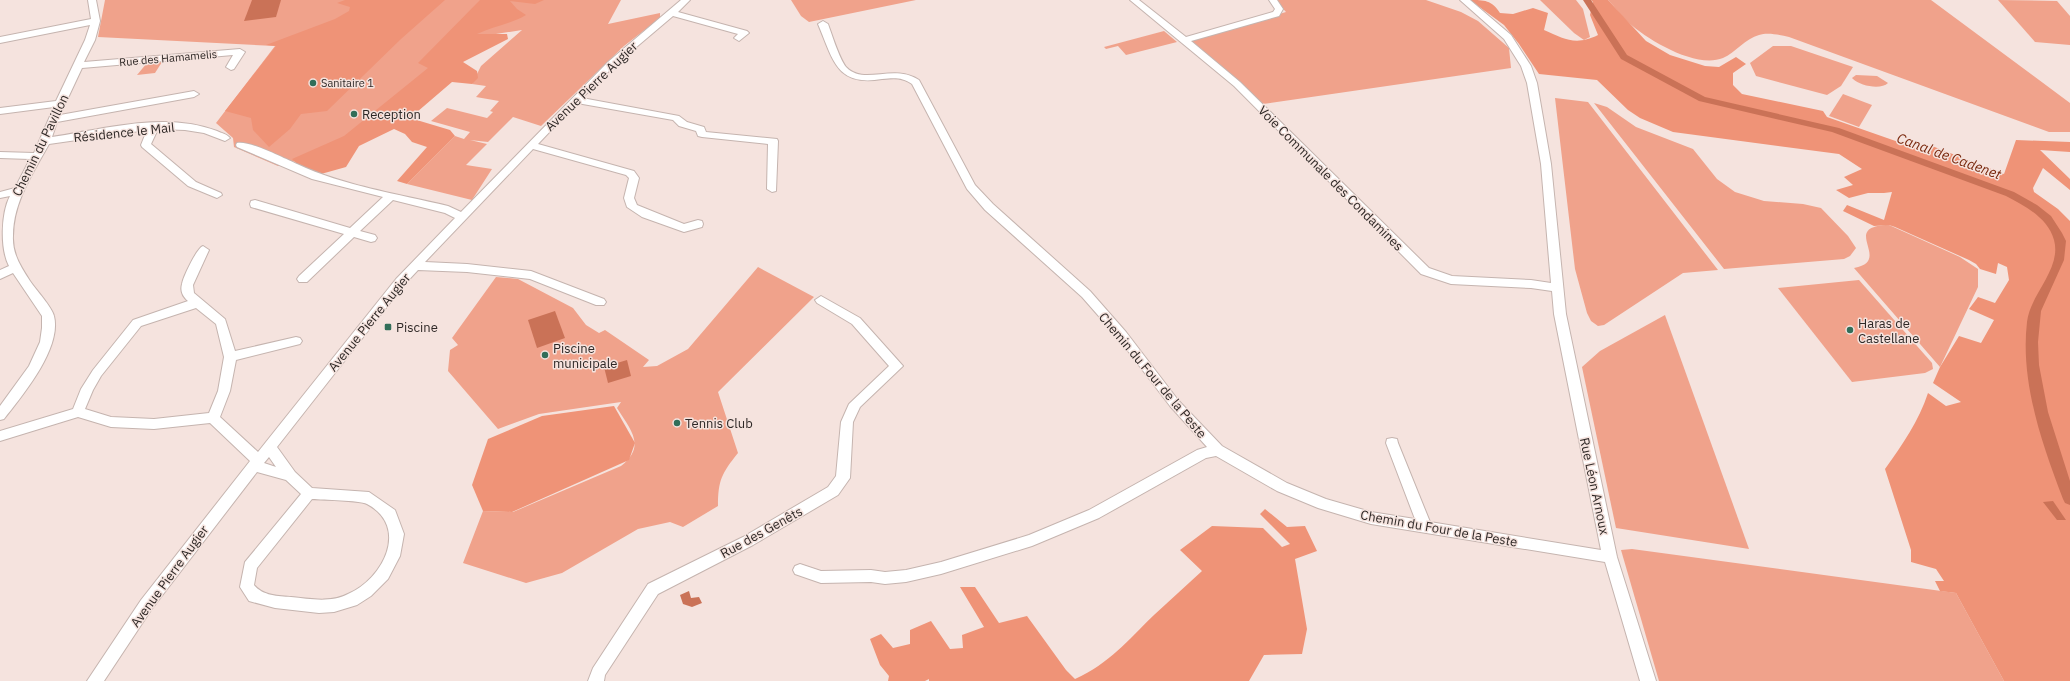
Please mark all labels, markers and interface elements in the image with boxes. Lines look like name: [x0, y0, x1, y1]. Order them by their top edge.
street label: Avenue Pierre Augier: [542, 38, 641, 135]
street label: Rue des Hamamelis: [118, 47, 218, 69]
place label: Sanitaire 1: [321, 76, 374, 90]
marker: Sanitaire 1: [308, 78, 318, 88]
street label: Chemin du Pavillon: [8, 91, 73, 199]
street label: Voie Communale des Condamines: [1254, 102, 1407, 255]
place label: Reception: [362, 106, 421, 123]
marker: Reception: [349, 109, 359, 119]
street label: Résidence le Mail: [73, 119, 176, 146]
water label: Canal de Cadenet: [1894, 129, 2004, 183]
street label: Avenue Pierre Augier: [324, 269, 415, 375]
street label: Chemin du Four de la Peste: [1095, 309, 1210, 442]
place label: Haras de Castellane: [1858, 315, 1919, 347]
place label: Piscine: [396, 319, 438, 336]
marker: Piscine: [383, 322, 393, 332]
marker: Haras de Castellane: [1845, 325, 1855, 335]
place label: Piscine municipale: [553, 340, 617, 372]
marker: Piscine municipale: [540, 350, 550, 360]
place label: Tennis Club: [685, 415, 753, 432]
marker: Tennis Club: [672, 418, 682, 428]
street label: Rue Léon Arnoux: [1576, 436, 1613, 537]
street label: Rue des Genêts: [717, 503, 805, 562]
street label: Chemin du Four de la Peste: [1359, 506, 1519, 551]
street label: Avenue Pierre Augier: [127, 522, 212, 631]

